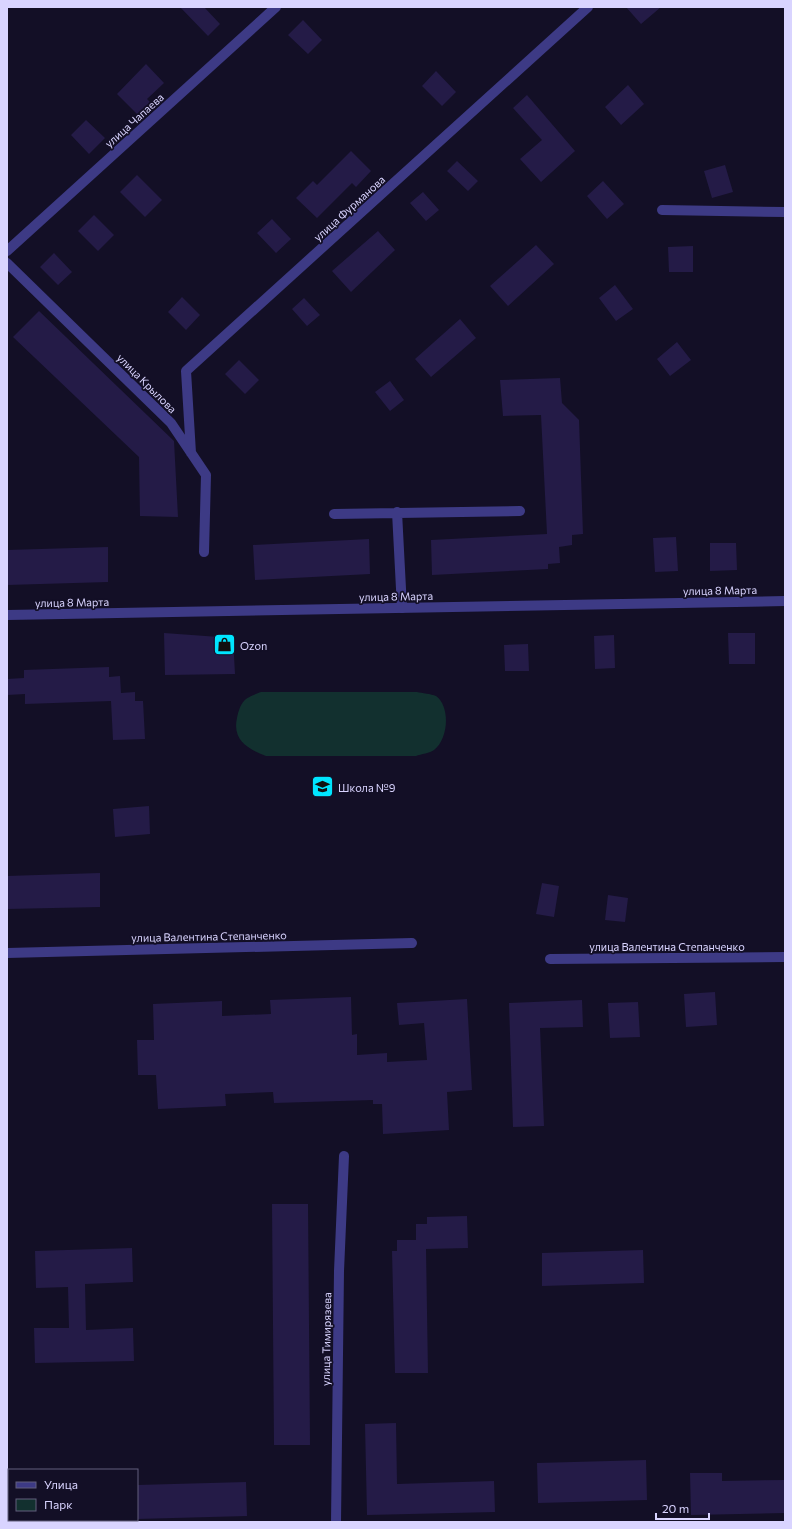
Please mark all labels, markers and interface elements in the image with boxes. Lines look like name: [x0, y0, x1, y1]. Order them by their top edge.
street label: улица Чапаева: [102, 90, 166, 150]
street label: улица Фурманова: [311, 173, 387, 243]
street label: улица Крылова: [115, 351, 179, 415]
street label: улица 8 Марта: [683, 583, 757, 597]
street label: улица 8 Марта: [359, 589, 433, 603]
street label: улица 8 Марта: [35, 595, 109, 609]
shop icon: Ozon: [211, 632, 237, 658]
place label: Ozon: [240, 639, 267, 652]
school or university icon: Школа №9: [310, 774, 336, 800]
place label: Школа №9: [338, 781, 396, 794]
street label: улица Валентина Степанченко: [131, 928, 287, 944]
street label: улица Валентина Степанченко: [589, 940, 745, 953]
street label: улица Тимирязева: [319, 1292, 333, 1386]
legend: [8, 1469, 138, 1521]
text: Улица: [44, 1477, 78, 1491]
scale bar: [656, 1495, 709, 1521]
text: Парк: [44, 1497, 73, 1511]
text: 20 m: [662, 1501, 689, 1515]

